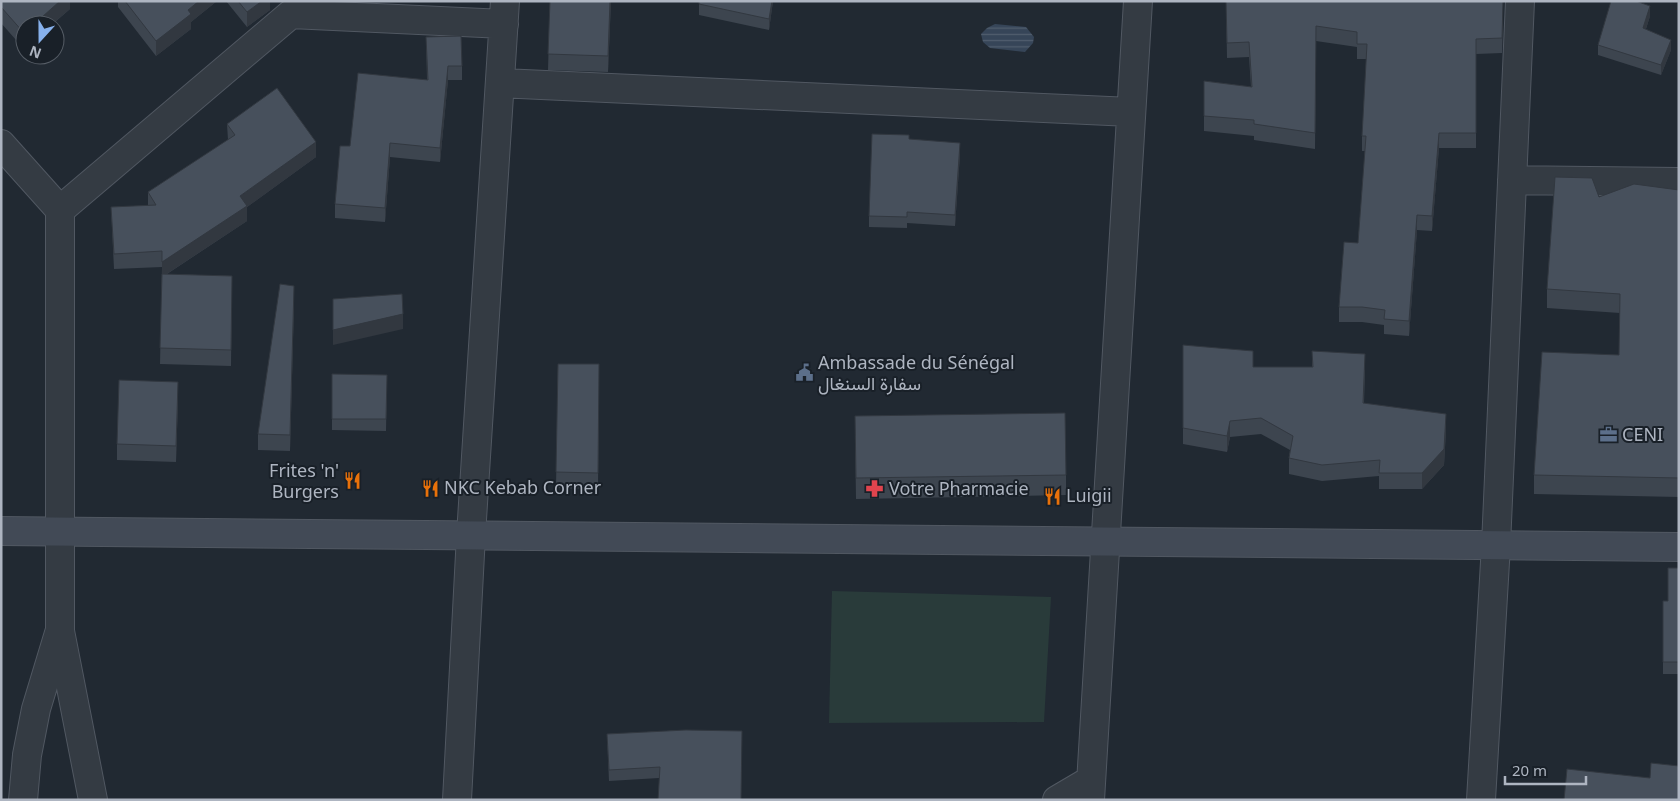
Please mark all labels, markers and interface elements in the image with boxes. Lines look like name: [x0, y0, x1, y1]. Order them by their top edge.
north arrow: [15, 15, 65, 65]
text: N: [26, 42, 44, 64]
place label: Ambassade du Sénégal سفارة السنغال: [818, 350, 1015, 395]
public building icon: Ambassade du Sénégal سفارة السنغال: [794, 363, 814, 383]
place label: CENI: [1622, 422, 1663, 446]
office icon: CENI: [1598, 425, 1618, 445]
place label: Frites 'n' Burgers: [269, 458, 339, 503]
restaurant icon: Frites 'n' Burgers: [343, 471, 363, 491]
place label: NKC Kebab Corner: [444, 475, 602, 499]
place label: Votre Pharmacie: [889, 476, 1029, 500]
restaurant icon: NKC Kebab Corner: [420, 478, 440, 498]
pharmacy icon: Votre Pharmacie: [865, 479, 885, 499]
place label: Luigii: [1066, 483, 1112, 507]
restaurant icon: Luigii: [1042, 486, 1062, 506]
scale bar: [1505, 754, 1586, 786]
text: 20 m: [1512, 760, 1547, 780]

